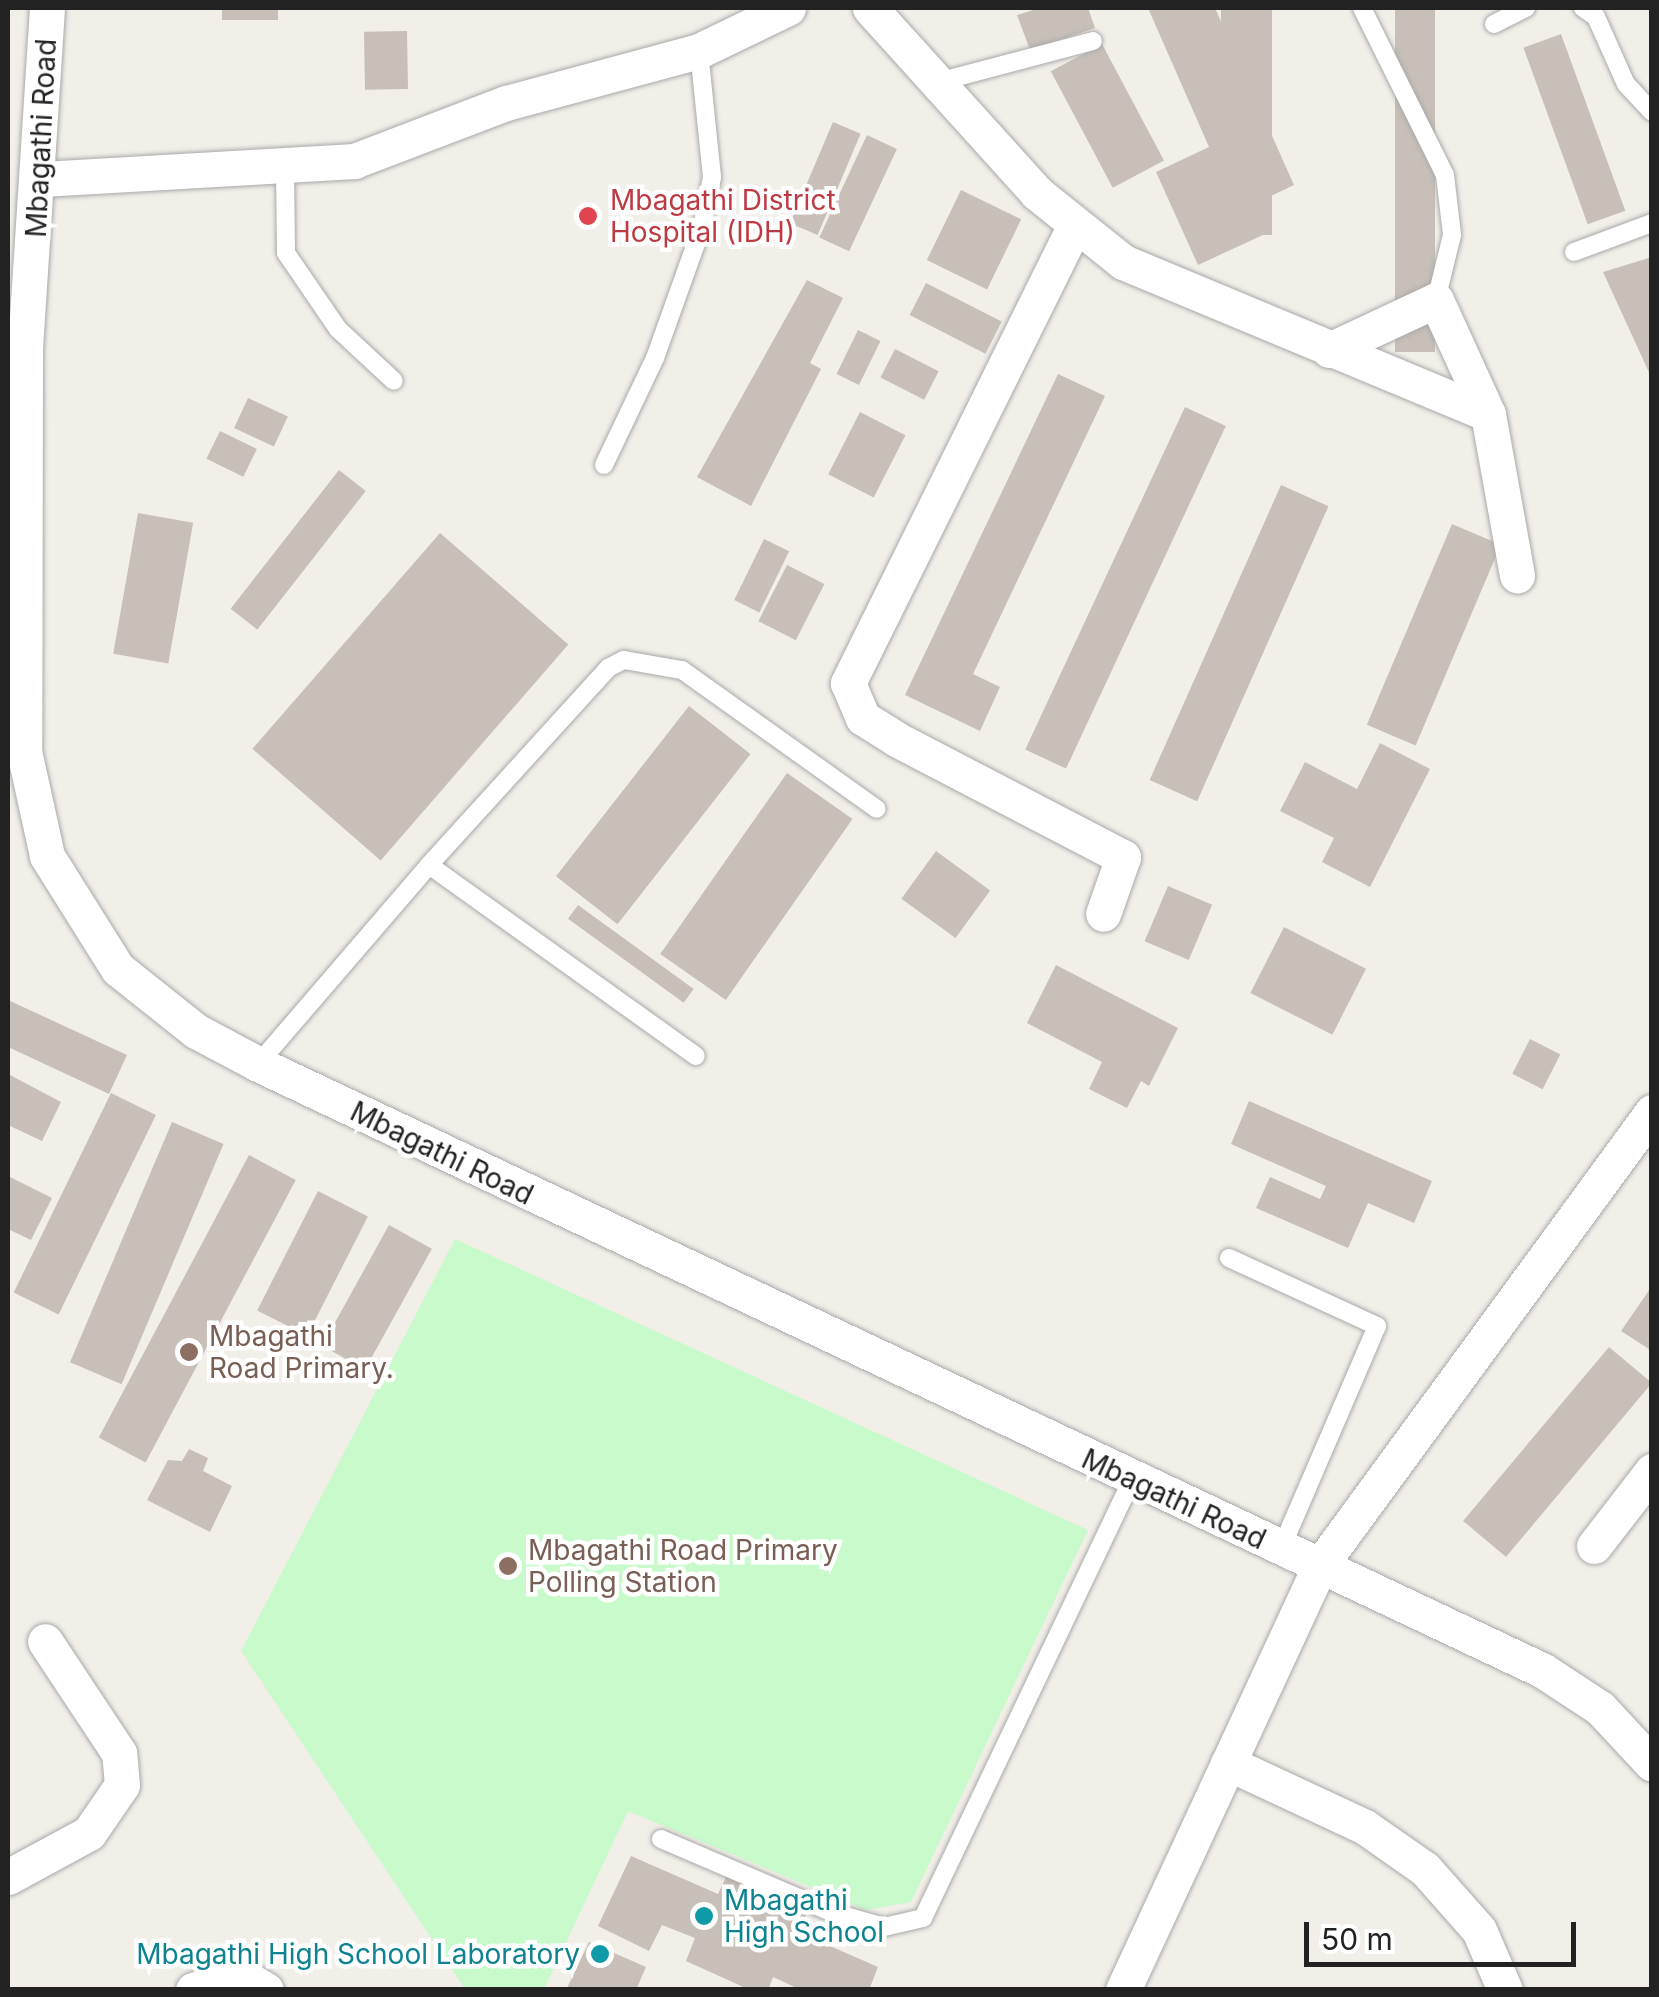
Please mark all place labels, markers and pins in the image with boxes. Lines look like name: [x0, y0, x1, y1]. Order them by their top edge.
place label: Mbagathi District Hospital (IDH): [610, 183, 836, 249]
marker: Mbagathi District Hospital (IDH): [575, 203, 601, 229]
place label: Mbagathi Road Primary.: [209, 1319, 394, 1385]
marker: Mbagathi Road Primary.: [178, 1341, 200, 1363]
place label: Mbagathi Road Primary Polling Station: [528, 1533, 838, 1599]
marker: Mbagathi Road Primary Polling Station: [497, 1555, 519, 1577]
place label: Mbagathi High School: [724, 1883, 884, 1949]
marker: Mbagathi High School: [693, 1905, 715, 1927]
place label: Mbagathi High School Laboratory: [136, 1937, 580, 1971]
marker: Mbagathi High School Laboratory: [589, 1943, 611, 1965]

